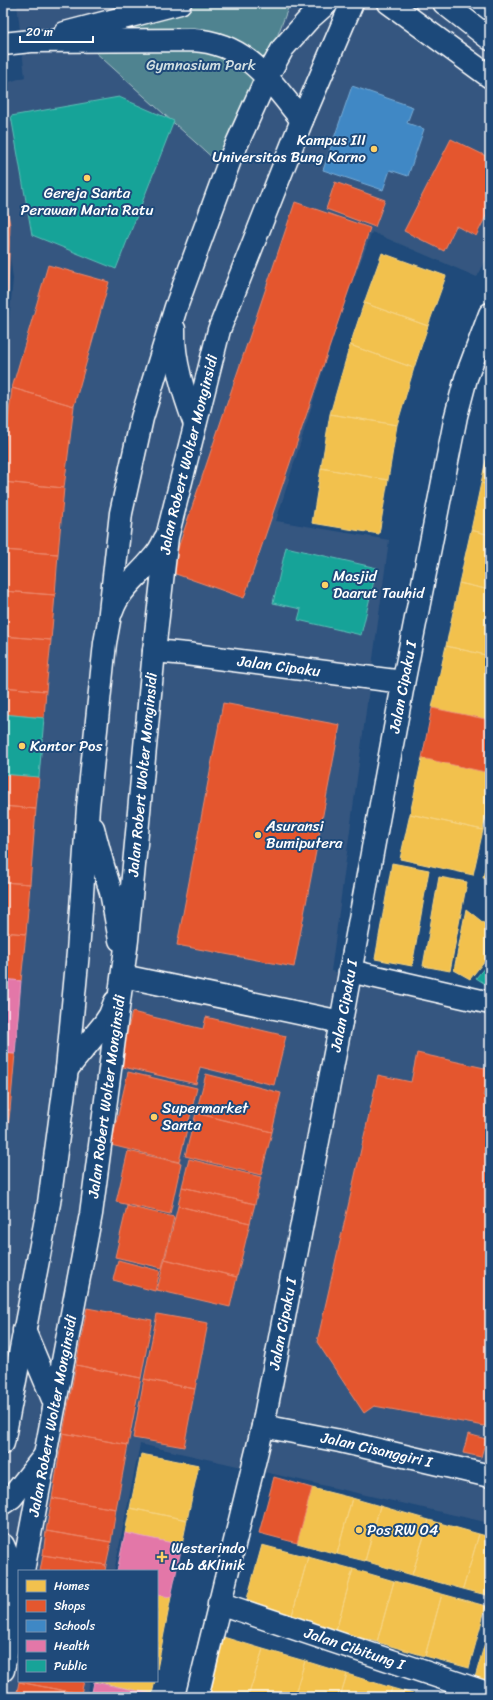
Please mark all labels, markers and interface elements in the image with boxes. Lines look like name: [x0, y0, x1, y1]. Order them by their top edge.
scale bar: [20, 18, 93, 44]
text: 20 m: [26, 21, 53, 43]
park label: Gymnasium Park: [146, 52, 257, 78]
place label: Kampus III Universitas Bung Karno: [212, 127, 366, 170]
marker: Kampus III Universitas Bung Karno: [369, 144, 379, 154]
marker: Gereja Santa Perawan Maria Ratu: [82, 173, 92, 183]
place label: Gereja Santa Perawan Maria Ratu: [20, 180, 154, 223]
street label: Jalan Robert Wolter Monginsidi: [152, 351, 226, 557]
place label: Masjid Daarut Tauhid: [333, 563, 425, 606]
marker: Masjid Daarut Tauhid: [320, 580, 330, 590]
street label: Jalan Cipaku I: [381, 638, 424, 736]
street label: Jalan Cipaku: [235, 648, 322, 684]
street label: Jalan Robert Wolter Monginsidi: [120, 670, 165, 879]
place label: Kantor Pos: [30, 733, 102, 759]
marker: Kantor Pos: [17, 741, 27, 751]
place label: Asuransi Bumiputera: [265, 813, 343, 856]
marker: Asuransi Bumiputera: [253, 830, 263, 840]
street label: Jalan Cipaku I: [322, 956, 365, 1055]
street label: Jalan Robert Wolter Monginsidi: [80, 992, 133, 1201]
place label: Supermarket Santa: [162, 1095, 249, 1138]
marker: Supermarket Santa: [149, 1112, 159, 1122]
street label: Jalan Cipaku I: [261, 1275, 305, 1373]
street label: Jalan Robert Wolter Monginsidi: [20, 1312, 85, 1520]
street label: Jalan Cisanggiri I: [318, 1424, 436, 1475]
place label: Pos RW 04: [367, 1517, 438, 1543]
marker: Pos RW 04: [354, 1525, 364, 1535]
place label: Westerindo Lab &Klinik: [171, 1535, 246, 1578]
marker: Westerindo Lab &Klinik: [156, 1551, 168, 1563]
legend: [18, 1570, 158, 1682]
text: Homes: [54, 1575, 90, 1597]
text: Shops: [54, 1595, 85, 1617]
text: Schools: [54, 1615, 95, 1637]
street label: Jalan Cibitung I: [300, 1619, 409, 1678]
text: Health: [54, 1635, 90, 1657]
text: Public: [54, 1655, 87, 1677]

